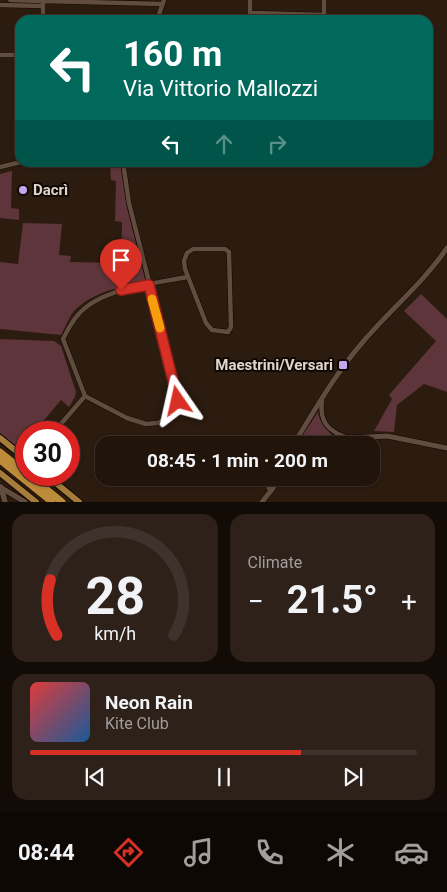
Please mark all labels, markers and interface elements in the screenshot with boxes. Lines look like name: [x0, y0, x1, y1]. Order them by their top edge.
text: 160 m: [123, 34, 222, 75]
icon: left: [40, 35, 105, 100]
text: Via Vittorio Mallozzi: [123, 76, 318, 101]
icon: left: [157, 130, 185, 158]
icon: ahead: [210, 130, 238, 158]
icon: right: [263, 130, 291, 158]
place label: Dacrì: [33, 181, 68, 199]
marker: Dacrì: [17, 184, 29, 196]
pin: [100, 239, 142, 290]
icon: arrive: [107, 246, 135, 274]
place label: Maestrini/Versari: [215, 356, 333, 374]
marker: Maestrini/Versari: [337, 359, 349, 371]
position arrow: [151, 374, 203, 426]
speed limit sign: 30: [15, 421, 80, 486]
text: 08:45 · 1 min · 200 m: [147, 449, 328, 472]
text: Climate: [248, 553, 302, 572]
text: 28: [85, 566, 145, 627]
text: 21.5°: [287, 578, 378, 622]
text: −: [248, 585, 264, 618]
text: +: [401, 585, 417, 618]
text: km/h: [94, 623, 136, 644]
text: Neon Rain: [105, 691, 193, 714]
text: Kite Club: [105, 714, 169, 733]
icon: previous: [81, 763, 109, 791]
icon: pause: [210, 763, 238, 791]
icon: next: [339, 763, 367, 791]
icon: directions: [111, 835, 146, 870]
icon: music: [181, 835, 216, 870]
icon: phone: [252, 835, 287, 870]
icon: climate: [323, 835, 358, 870]
icon: car: [394, 835, 429, 870]
text: 08:44: [18, 840, 75, 865]

